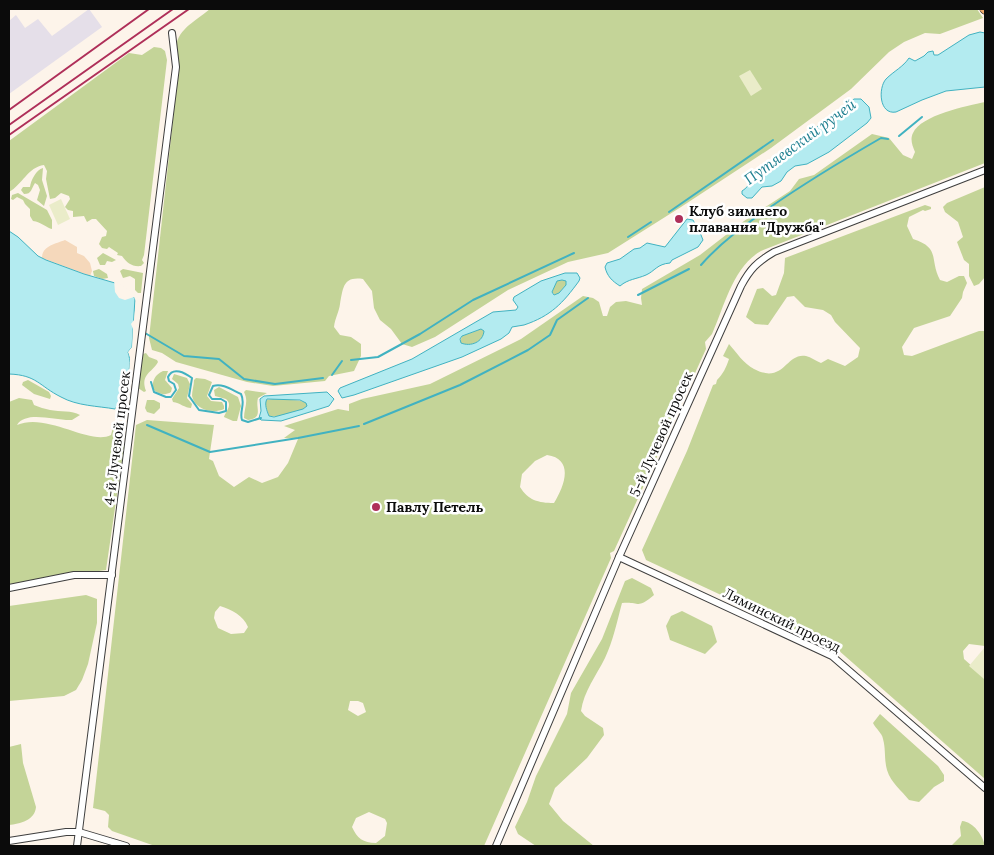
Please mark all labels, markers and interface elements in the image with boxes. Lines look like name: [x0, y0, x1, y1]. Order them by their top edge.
water label: Путяевский ручей: [740, 95, 859, 188]
place label: Клуб зимнего плавания "Дружба": [689, 202, 824, 236]
marker: Клуб зимнего плавания "Дружба": [673, 213, 685, 225]
street label: 5-й Лучевой просек: [625, 368, 697, 499]
street label: 4-й Лучевой просек: [100, 370, 134, 506]
place label: Павлу Петель: [386, 498, 484, 516]
marker: Павлу Петель: [370, 501, 382, 513]
street label: Ляминский проезд: [720, 584, 844, 656]

